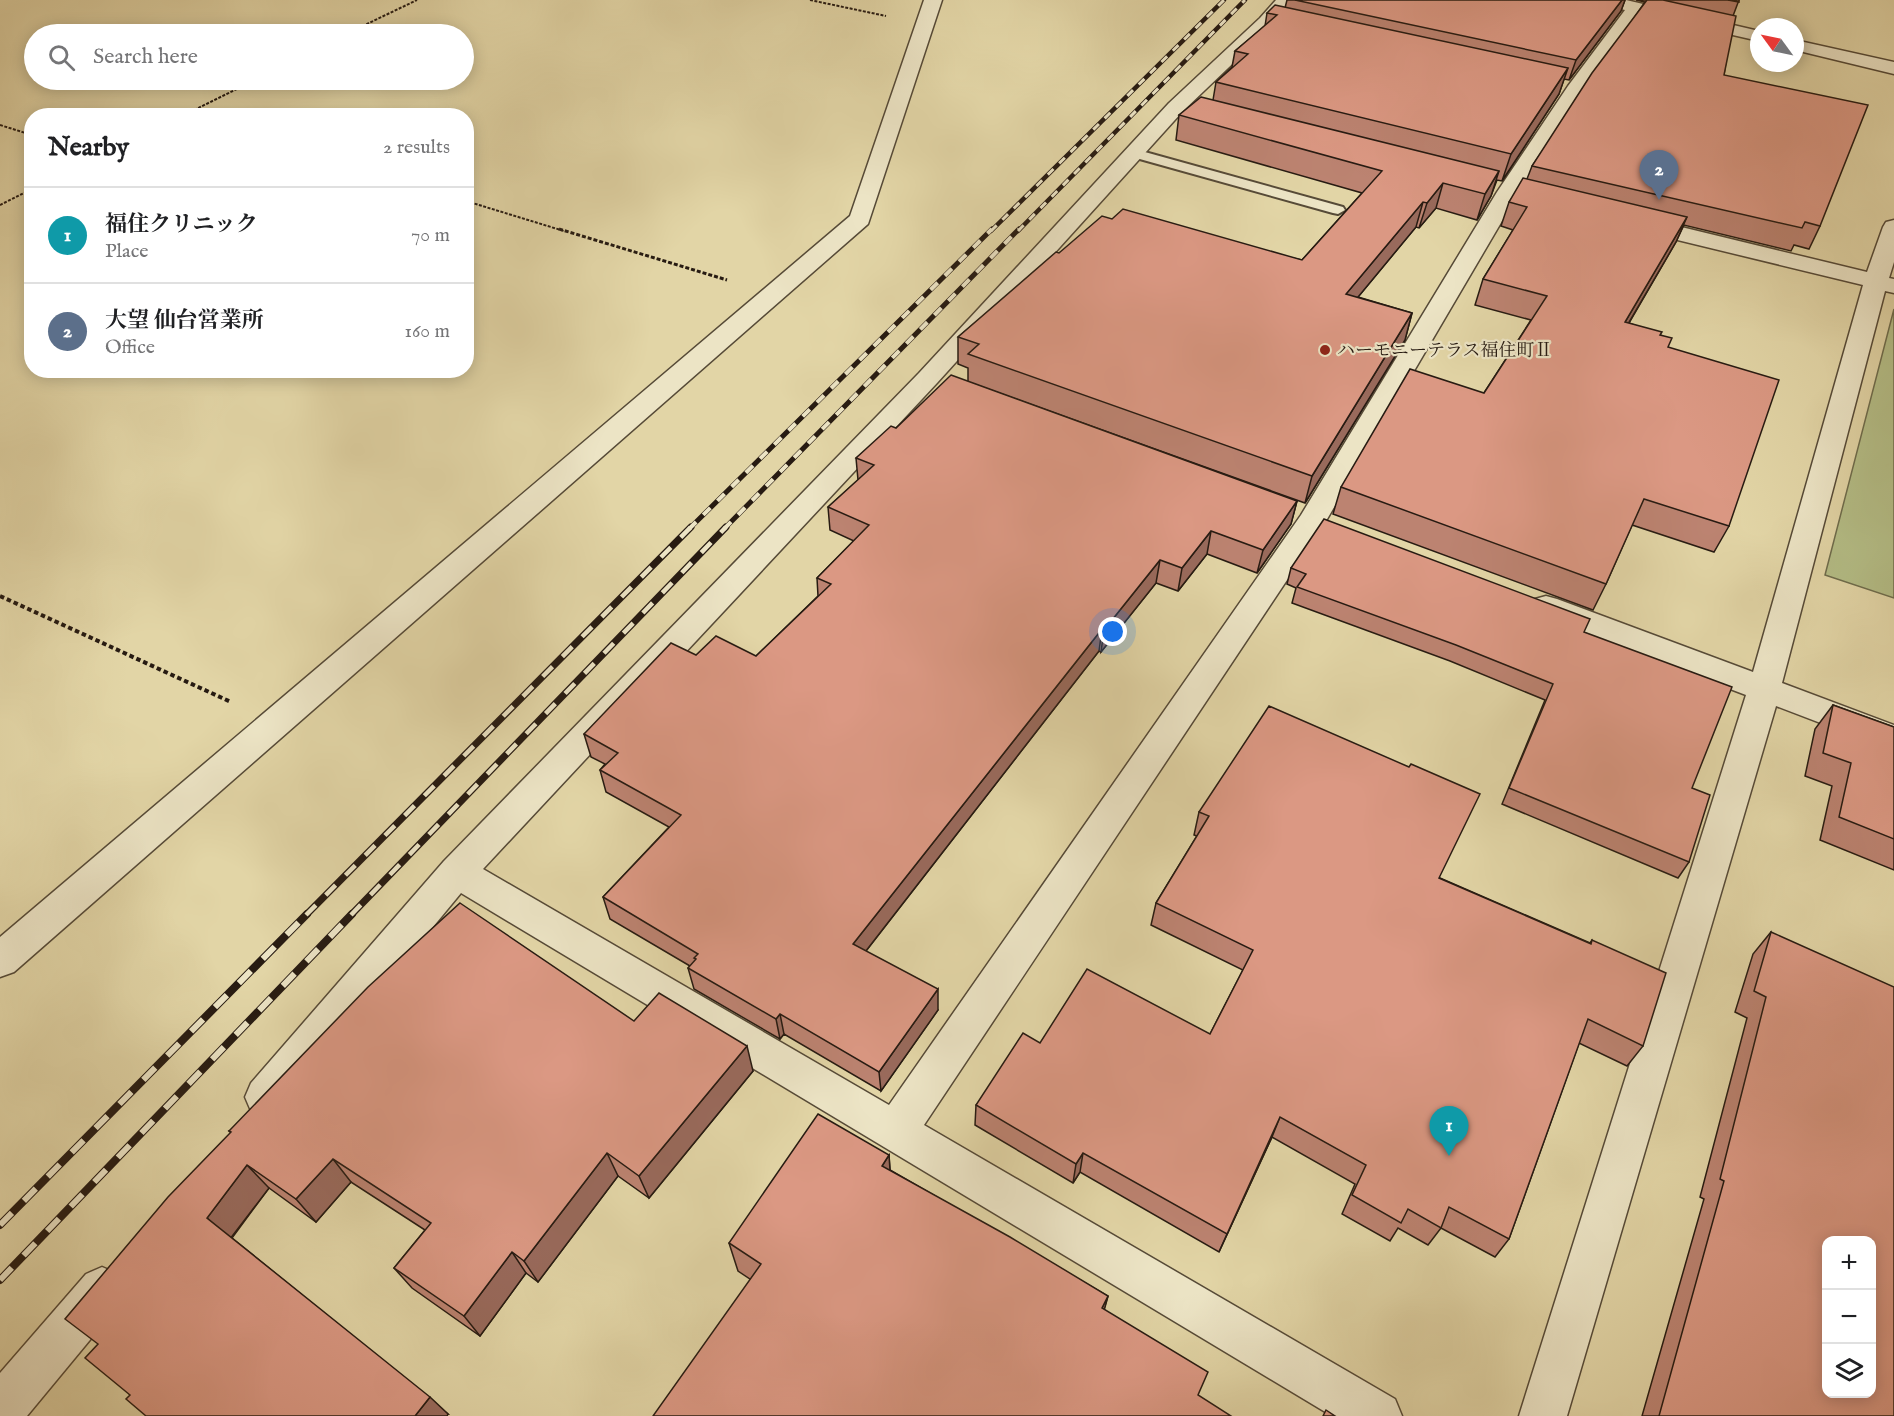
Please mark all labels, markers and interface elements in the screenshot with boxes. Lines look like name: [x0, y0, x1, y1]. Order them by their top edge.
north arrow: [1750, 18, 1804, 72]
search box: [24, 24, 474, 90]
icon: search: [45, 41, 78, 74]
text: Search here: [93, 43, 198, 71]
text: Nearby: [48, 131, 129, 164]
text: 2 results: [383, 135, 450, 160]
pin: 2: [1640, 150, 1678, 200]
text: 福住クリニック: [105, 211, 258, 239]
text: 1: [64, 223, 71, 248]
text: 70 m: [411, 223, 450, 248]
text: Place: [105, 239, 148, 264]
text: 大望 仙台営業所: [105, 307, 264, 335]
text: 2: [63, 319, 72, 344]
text: 160 m: [404, 319, 450, 344]
text: Office: [105, 335, 155, 360]
place label: ハーモニーテラス福住町Ⅱ: [1337, 340, 1552, 363]
marker: ハーモニーテラス福住町Ⅱ: [1318, 343, 1332, 357]
your location: [1098, 617, 1127, 646]
pin: 1: [1430, 1106, 1468, 1156]
map controls: [1822, 1236, 1876, 1398]
button: +: [1822, 1236, 1876, 1290]
button: −: [1822, 1290, 1876, 1344]
button: layers: [1822, 1344, 1876, 1398]

